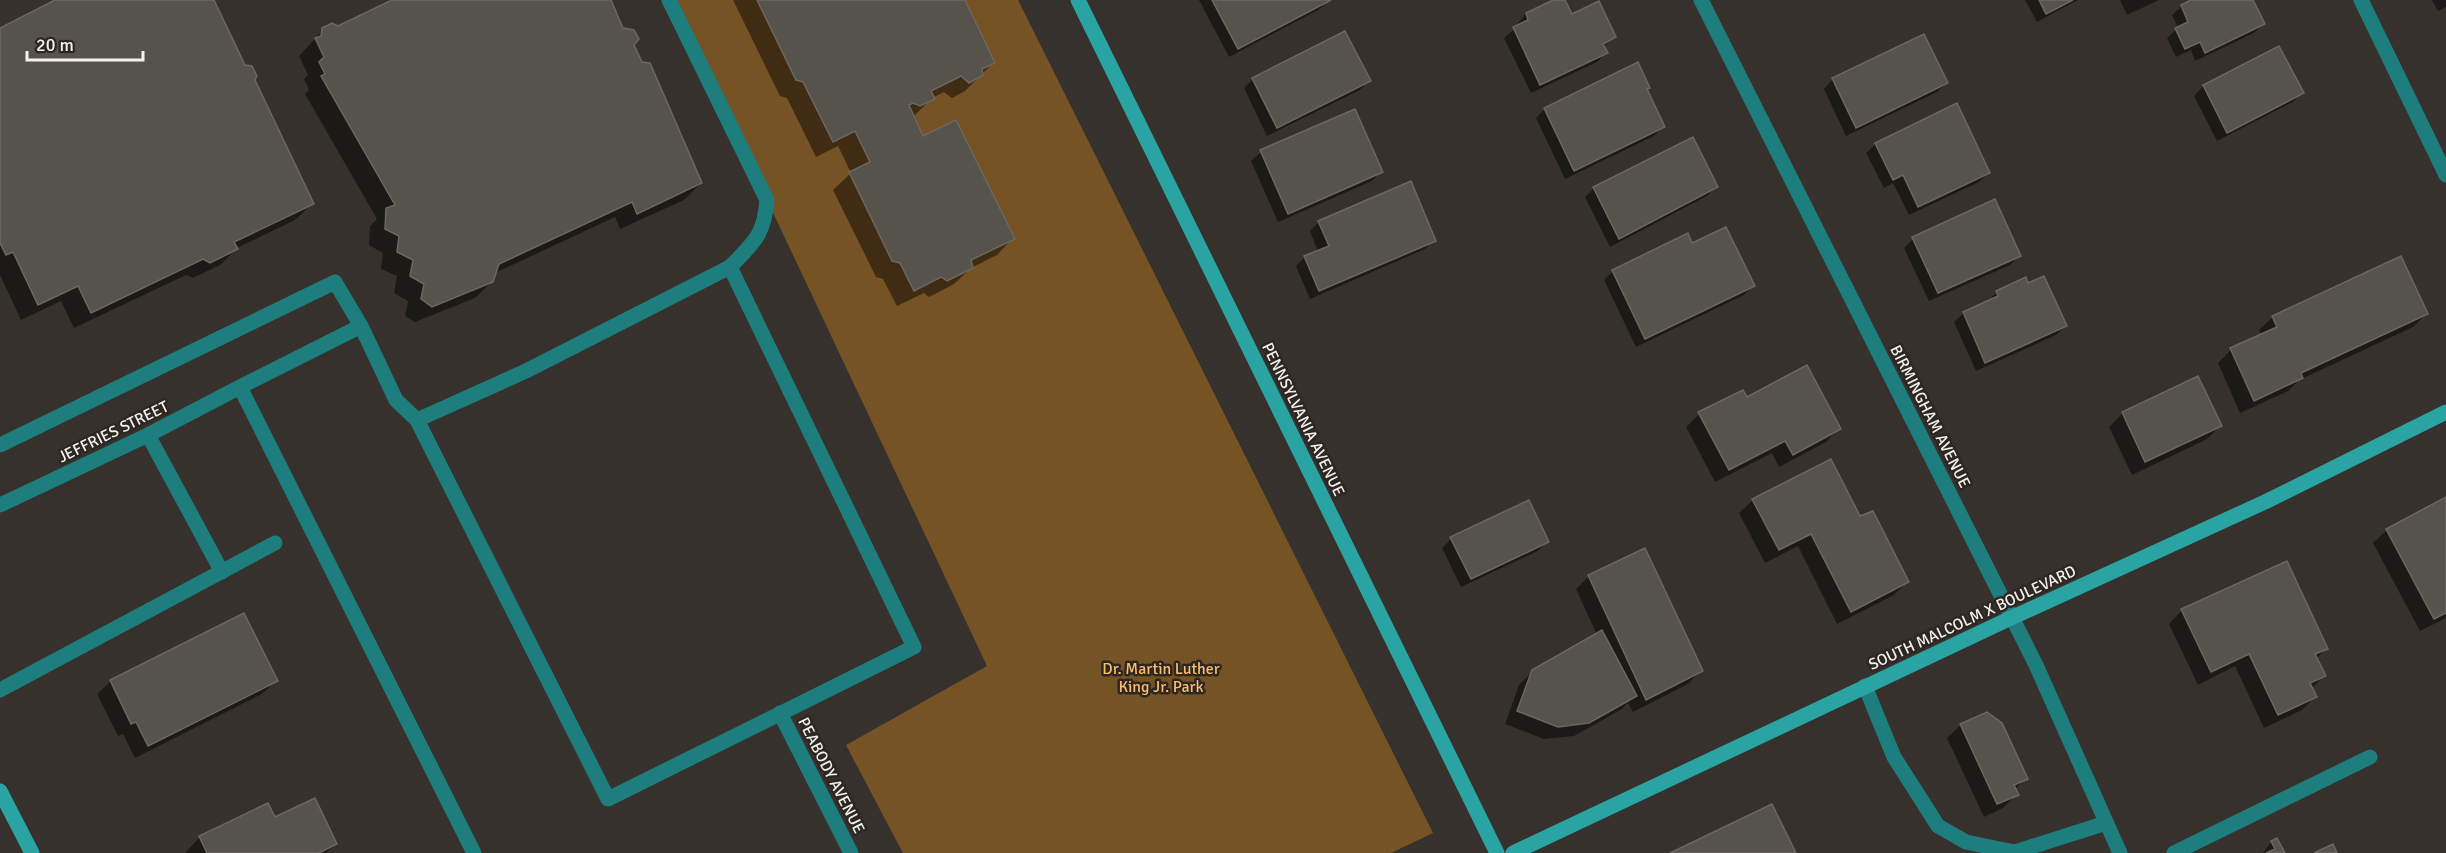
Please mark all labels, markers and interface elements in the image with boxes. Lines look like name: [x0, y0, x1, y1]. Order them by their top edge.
scale bar: [27, 24, 142, 62]
text: 20 m: [36, 34, 74, 56]
street label: PENNSYLVANIA AVENUE: [1257, 339, 1349, 500]
street label: BIRMINGHAM AVENUE: [1885, 342, 1975, 491]
street label: JEFFRIES STREET: [55, 396, 172, 467]
street label: SOUTH MALCOLM X BOULEVARD: [1865, 561, 2079, 675]
park label: Dr. Martin Luther King Jr. Park: [1102, 659, 1220, 697]
street label: PEABODY AVENUE: [793, 714, 869, 837]

